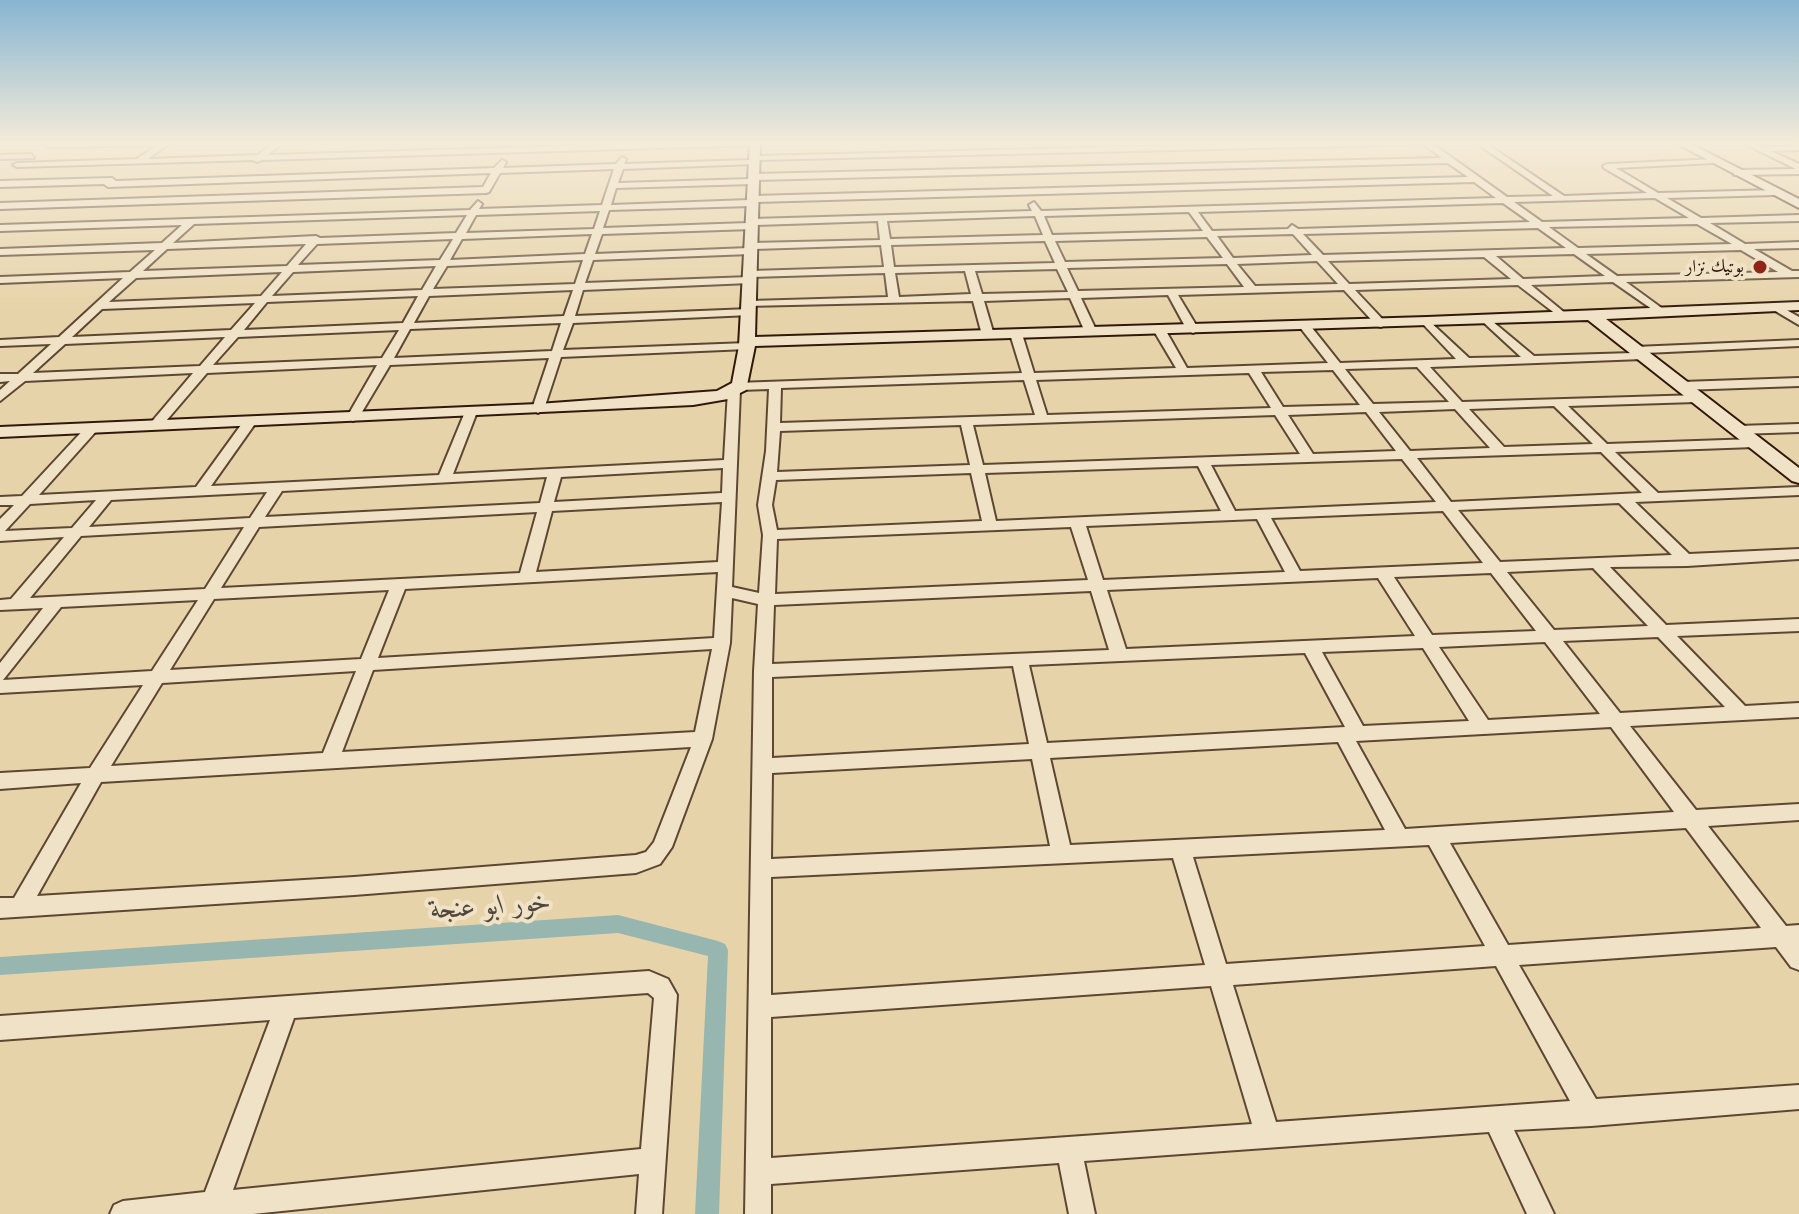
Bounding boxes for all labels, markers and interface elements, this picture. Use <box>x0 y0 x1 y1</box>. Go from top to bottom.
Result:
place label: بوتيك نزار <box>1685 256 1744 278</box>
marker: بوتيك نزار <box>1751 258 1769 276</box>
water label: خور ابو عنجة <box>429 885 553 927</box>

